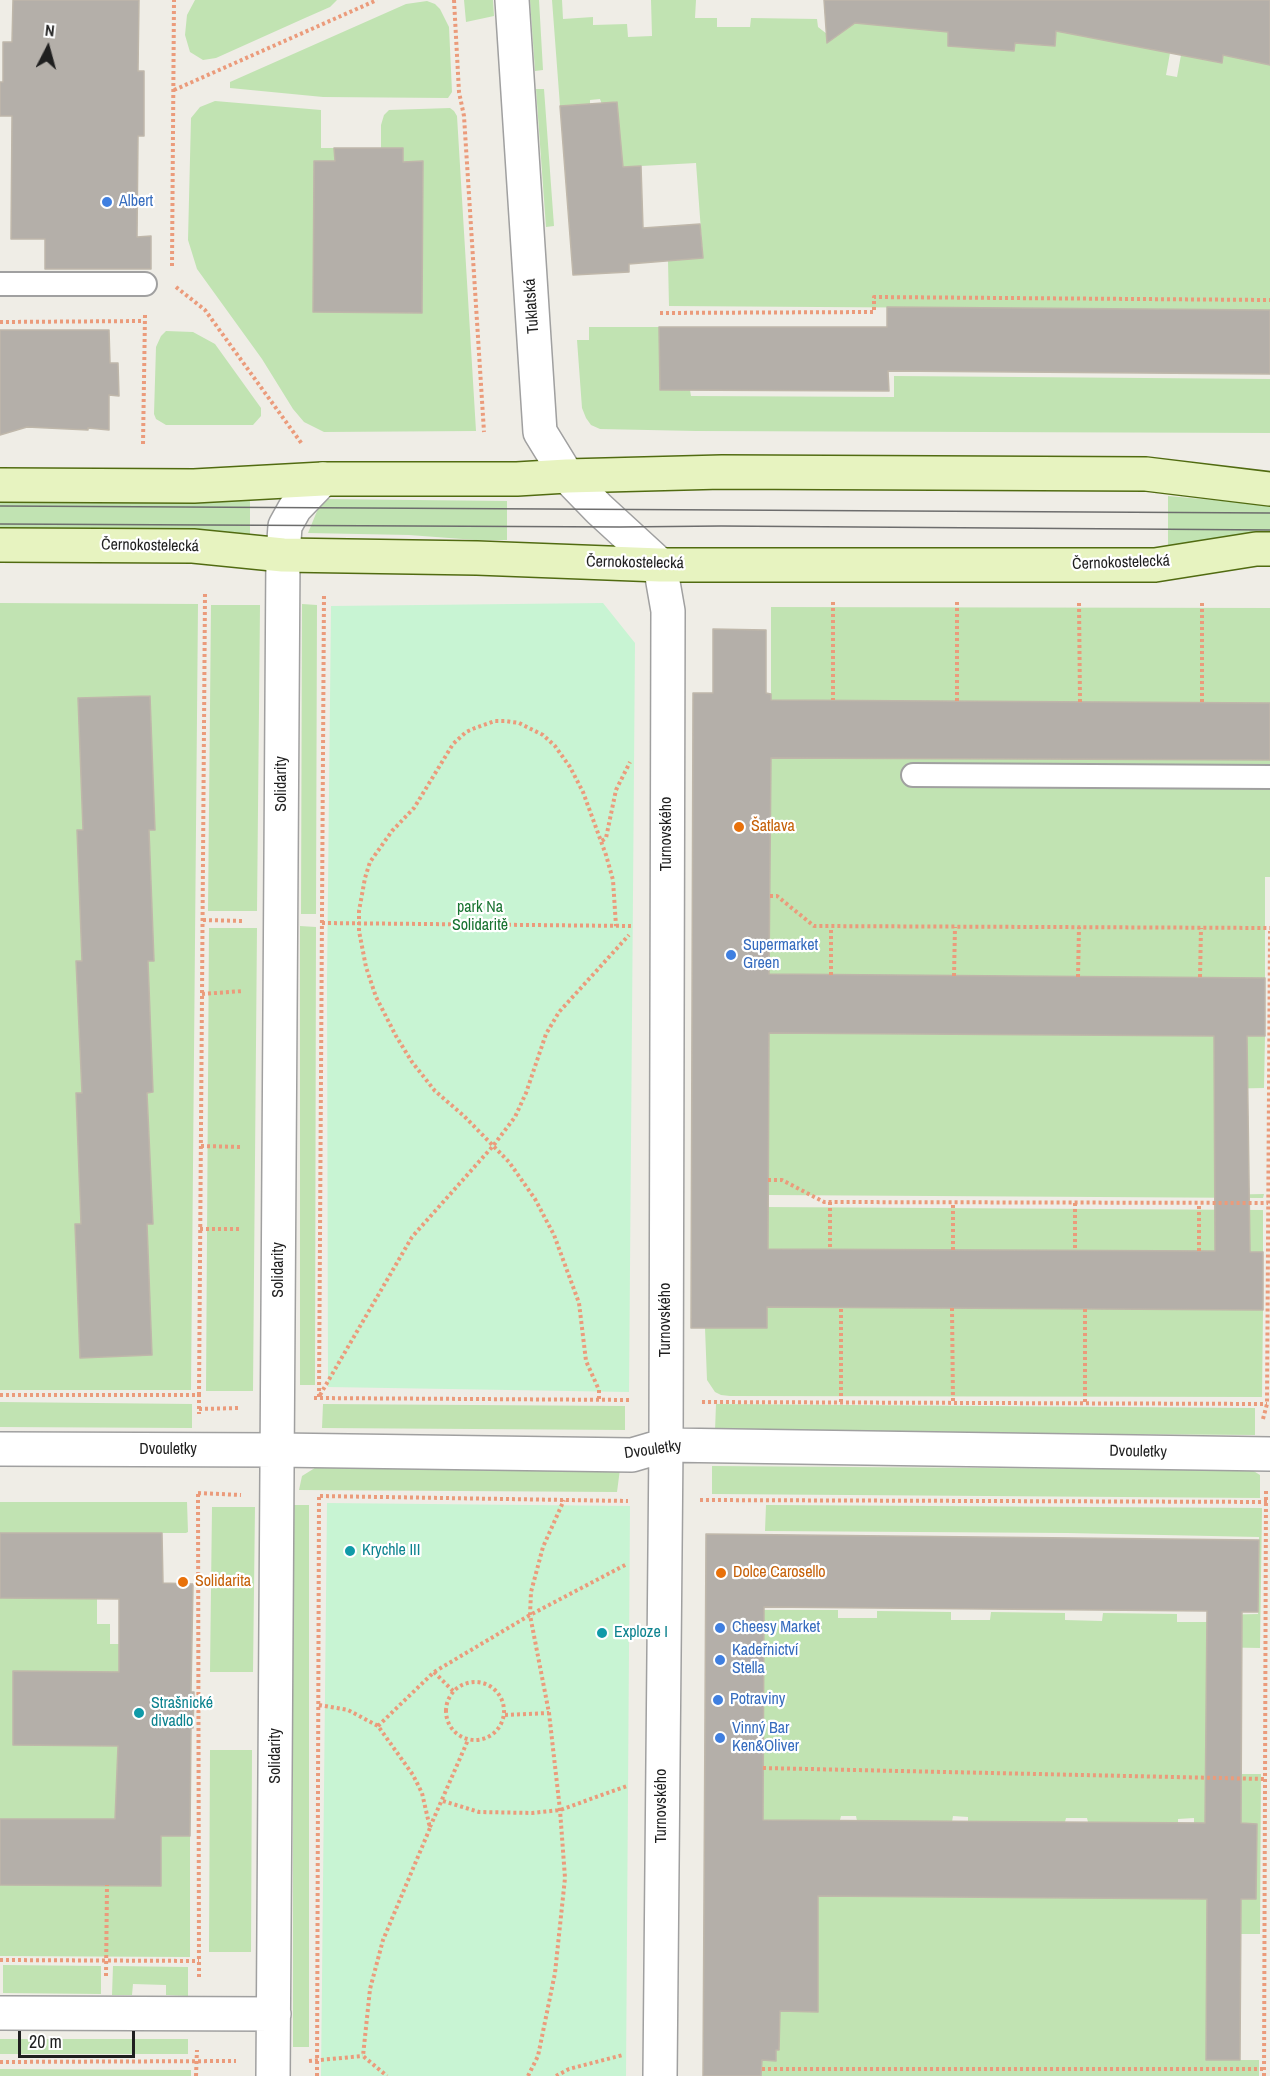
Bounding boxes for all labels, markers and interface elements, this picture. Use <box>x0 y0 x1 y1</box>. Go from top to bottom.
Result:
north arrow <box>18 18 78 78</box>
text: N <box>44 19 56 42</box>
place label: Albert <box>119 192 153 212</box>
marker: Albert <box>100 195 114 209</box>
street label: Tuklatská <box>521 278 543 334</box>
street label: Černokostelecká <box>101 536 199 556</box>
street label: Černokostelecká <box>1072 552 1170 574</box>
street label: Černokostelecká <box>586 553 684 573</box>
street label: Solidarity <box>272 756 292 812</box>
street label: Turnovského <box>657 797 677 871</box>
place label: Šatlava <box>751 817 795 837</box>
marker: Šatlava <box>732 820 746 834</box>
park label: park Na Solidaritě <box>452 898 508 936</box>
place label: Supermarket Green <box>743 936 818 974</box>
marker: Supermarket Green <box>724 948 738 962</box>
street label: Solidarity <box>269 1242 289 1298</box>
street label: Turnovského <box>656 1283 676 1357</box>
street label: Dvouletky <box>623 1436 683 1464</box>
street label: Dvouletky <box>139 1440 197 1460</box>
street label: Dvouletky <box>1109 1442 1167 1462</box>
place label: Krychle III <box>362 1541 420 1561</box>
marker: Krychle III <box>343 1544 357 1558</box>
place label: Dolce Carosello <box>733 1563 826 1583</box>
marker: Dolce Carosello <box>714 1566 728 1580</box>
place label: Solidarita <box>195 1572 251 1592</box>
marker: Solidarita <box>176 1575 190 1589</box>
place label: Cheesy Market <box>732 1618 820 1638</box>
marker: Cheesy Market <box>713 1621 727 1635</box>
place label: Exploze I <box>614 1623 668 1643</box>
marker: Exploze I <box>595 1626 609 1640</box>
place label: Kadeřnictví Stella <box>732 1641 798 1679</box>
marker: Kadeřnictví Stella <box>713 1653 727 1667</box>
place label: Potraviny <box>730 1690 785 1710</box>
marker: Potraviny <box>711 1693 725 1707</box>
place label: Strašnické divadlo <box>151 1694 213 1732</box>
marker: Strašnické divadlo <box>132 1706 146 1720</box>
place label: Vinný Bar Ken&Oliver <box>732 1719 799 1757</box>
street label: Solidarity <box>266 1728 286 1784</box>
marker: Vinný Bar Ken&Oliver <box>713 1731 727 1745</box>
street label: Turnovského <box>652 1769 672 1843</box>
scale bar <box>21 2019 138 2057</box>
text: 20 m <box>29 2029 62 2054</box>

